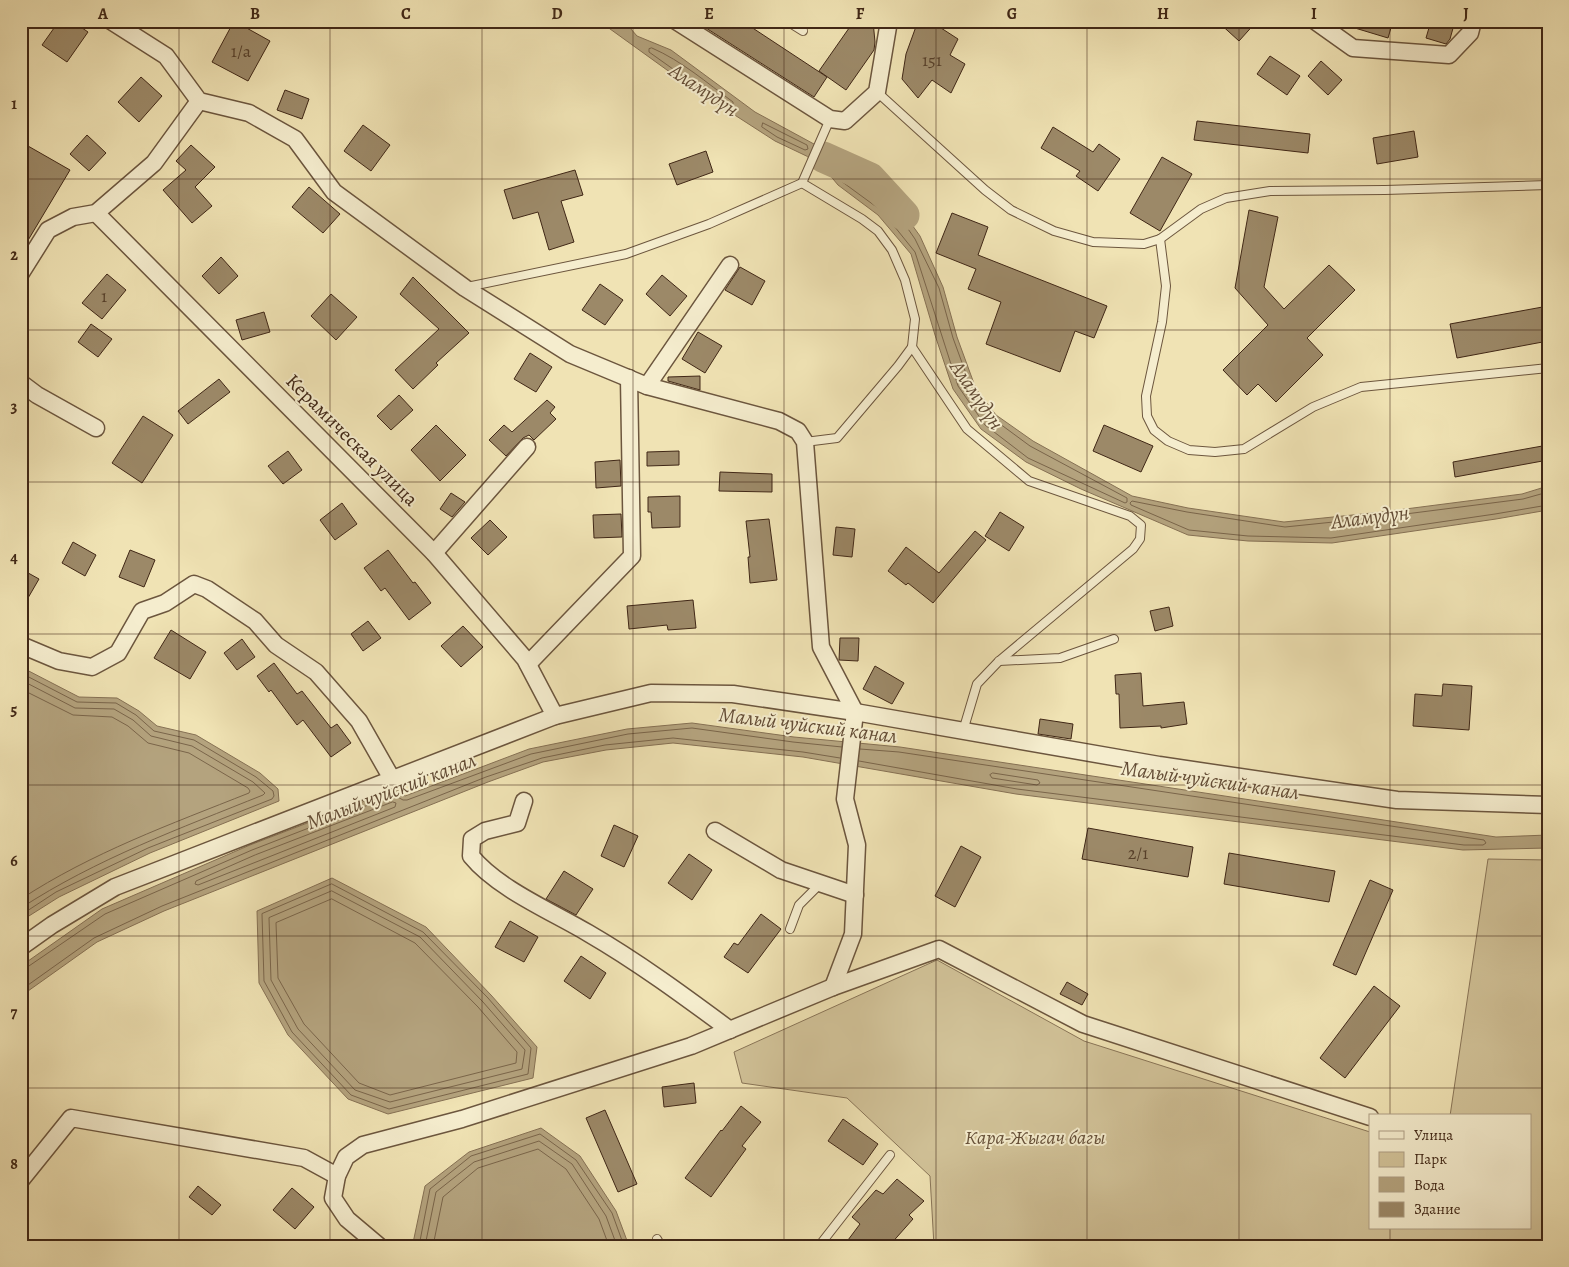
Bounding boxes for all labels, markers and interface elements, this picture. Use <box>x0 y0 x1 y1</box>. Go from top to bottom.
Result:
text: A <box>97 3 109 25</box>
text: B <box>250 3 260 25</box>
text: C <box>401 3 411 25</box>
text: D <box>551 3 563 25</box>
text: E <box>704 3 714 25</box>
text: F <box>856 3 865 25</box>
text: G <box>1007 3 1017 25</box>
text: H <box>1157 3 1169 25</box>
text: I <box>1311 3 1317 25</box>
text: J <box>1463 3 1469 25</box>
house number: 1/а <box>231 39 252 63</box>
house number: 151 <box>922 48 942 72</box>
water label: Аламүдүн <box>663 56 745 124</box>
text: 1 <box>11 93 17 115</box>
text: 2 <box>10 244 18 266</box>
house number: 1 <box>101 284 107 308</box>
water label: Аламүдүн <box>943 354 1011 436</box>
street label: Керамическая улица <box>280 368 425 513</box>
text: 3 <box>11 396 18 418</box>
water label: Аламүдүн <box>1328 498 1411 536</box>
text: 4 <box>10 547 18 569</box>
text: 5 <box>11 699 18 721</box>
water label: Малый чуйский канал <box>717 700 900 750</box>
water label: Малый чуйский канал <box>302 745 481 836</box>
water label: Малый чуйский канал <box>1119 754 1302 806</box>
house number: 2/1 <box>1128 841 1148 865</box>
text: 6 <box>10 850 18 872</box>
text: 7 <box>11 1002 18 1024</box>
legend <box>1369 1114 1532 1230</box>
park label: Кара-Жыгач багы <box>965 1124 1105 1151</box>
text: Улица <box>1414 1125 1453 1145</box>
text: Парк <box>1414 1149 1447 1169</box>
text: 8 <box>10 1153 18 1175</box>
text: Вода <box>1414 1175 1445 1195</box>
text: Здание <box>1414 1199 1461 1219</box>

